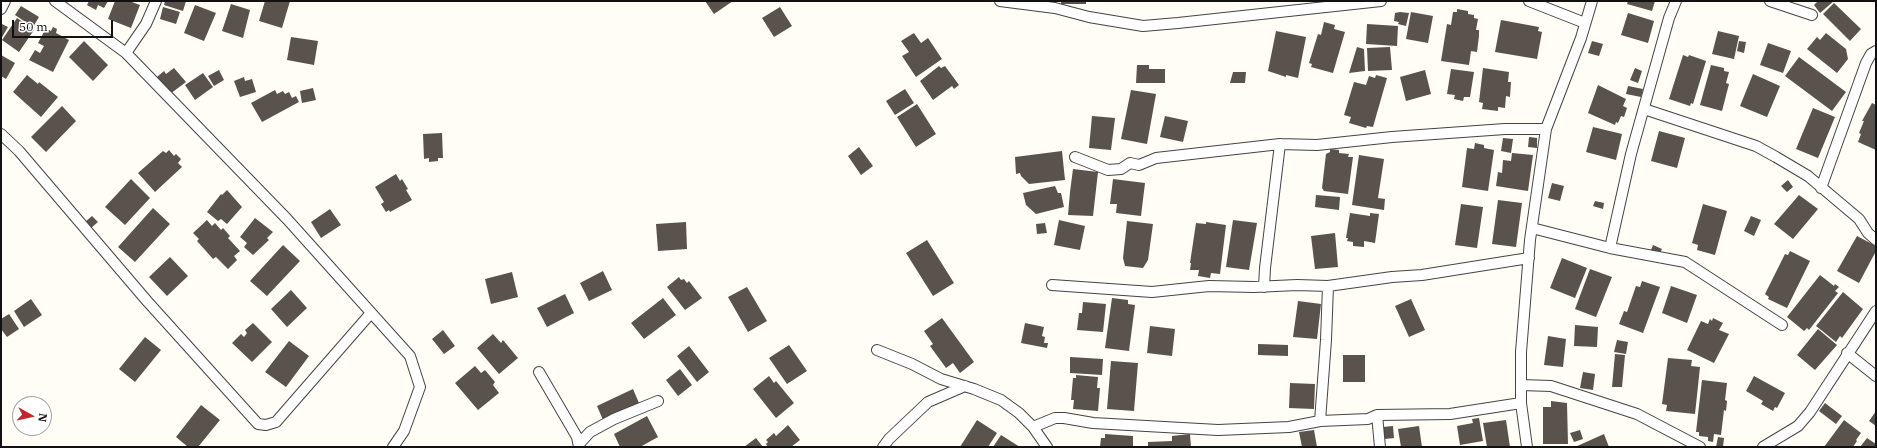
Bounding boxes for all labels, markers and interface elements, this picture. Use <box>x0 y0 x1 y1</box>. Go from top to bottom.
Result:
scale bar <box>14 12 115 38</box>
text: 50 m <box>19 19 48 34</box>
north arrow <box>12 396 52 436</box>
text: N <box>35 412 50 423</box>

